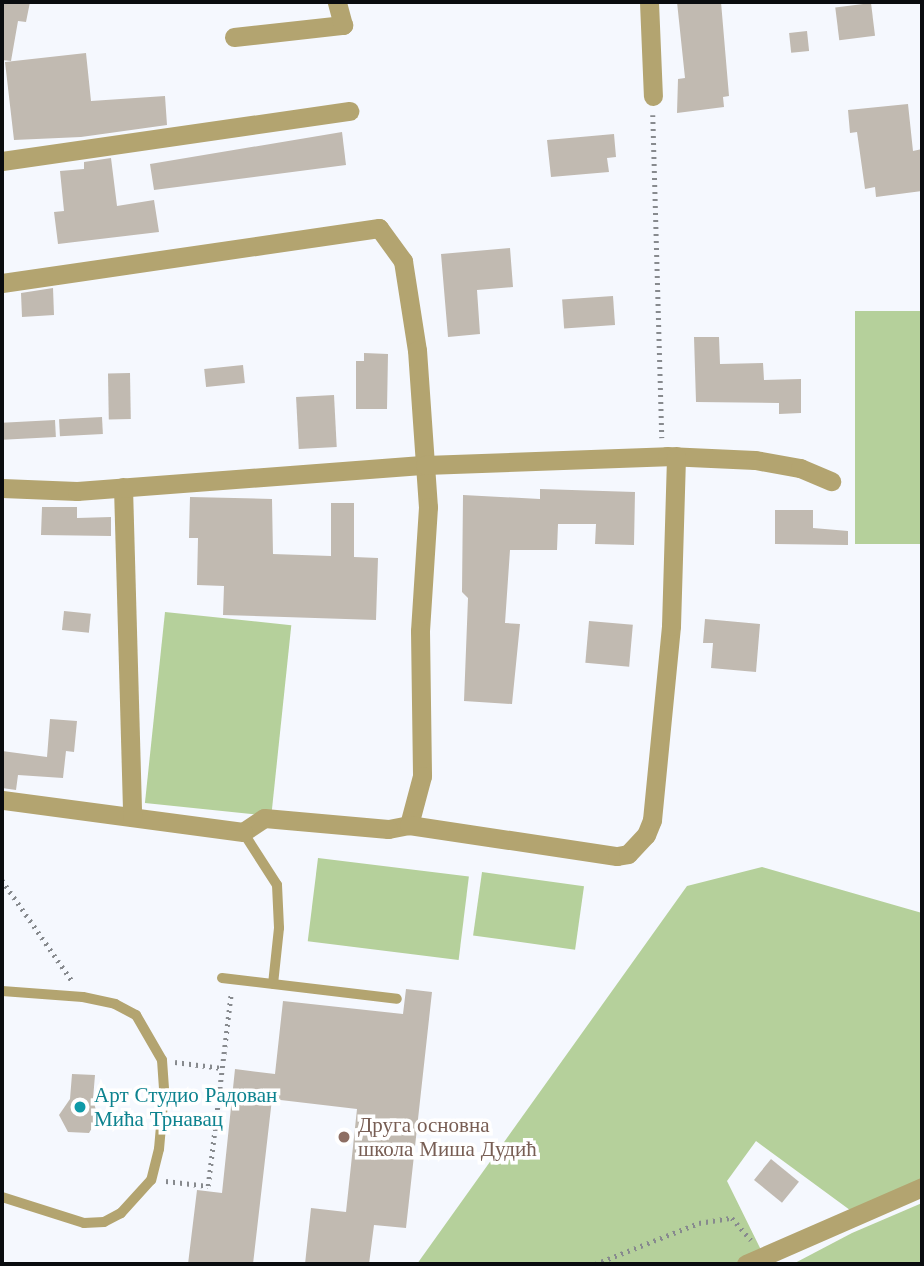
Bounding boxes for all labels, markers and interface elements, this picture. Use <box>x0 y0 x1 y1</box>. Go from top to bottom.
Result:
place label: Арт Студио Радован Мића Трнавац <box>94 1082 277 1132</box>
marker: Арт Студио Радован Мића Трнавац <box>72 1099 88 1115</box>
place label: Друга основна школа Миша Дудић <box>358 1112 537 1162</box>
marker: Друга основна школа Миша Дудић <box>336 1129 352 1145</box>

